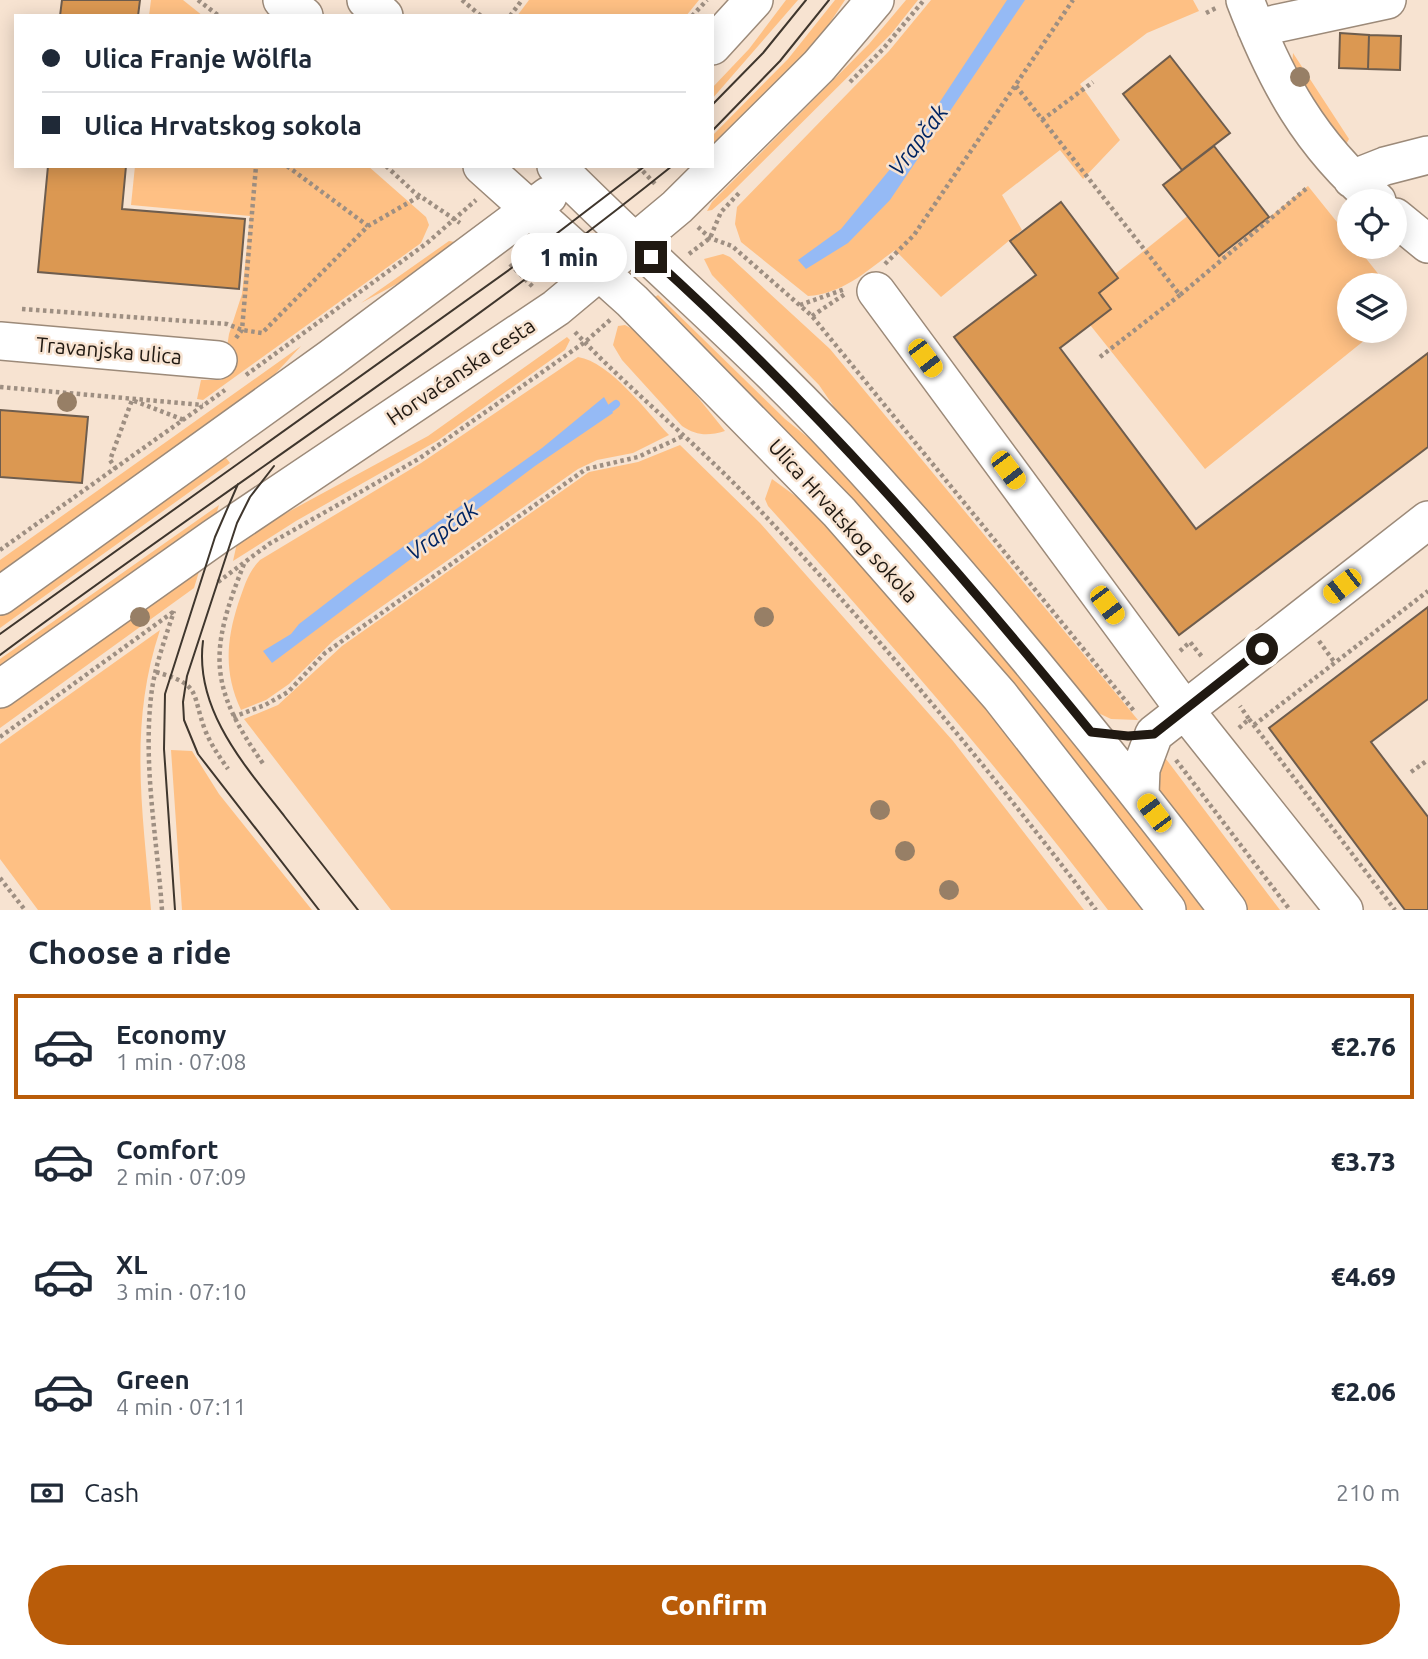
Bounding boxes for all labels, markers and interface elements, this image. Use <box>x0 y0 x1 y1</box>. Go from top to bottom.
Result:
text: Ulica Franje Wölfla <box>84 44 312 73</box>
water label: Vrapčak <box>883 99 952 180</box>
text: Ulica Hrvatskog sokola <box>84 111 362 140</box>
map controls <box>1337 189 1407 343</box>
button: locate <box>1337 189 1407 259</box>
callout: 1 min <box>511 232 626 282</box>
route end <box>635 241 667 273</box>
text: 1 min <box>540 245 598 270</box>
button: layers <box>1337 273 1407 343</box>
street label: Horvaćanska cesta <box>382 313 539 430</box>
street label: Travanjska ulica <box>35 332 183 368</box>
car <box>904 335 947 381</box>
street label: Ulica Hrvatskog sokola <box>764 434 923 607</box>
car <box>987 447 1030 493</box>
water label: Vrapčak <box>401 496 482 565</box>
car <box>1319 565 1366 607</box>
car <box>1086 582 1129 628</box>
route start <box>1246 633 1278 665</box>
car <box>1133 790 1176 836</box>
text: Choose a ride <box>28 934 231 970</box>
icon: car <box>32 1015 95 1078</box>
text: Economy <box>116 1020 226 1049</box>
text: €2.76 <box>1331 1032 1396 1061</box>
text: 1 min · 07:08 <box>116 1049 247 1074</box>
icon: car <box>32 1130 95 1193</box>
text: Comfort <box>116 1135 219 1164</box>
text: €3.73 <box>1331 1147 1396 1176</box>
text: 2 min · 07:09 <box>116 1164 247 1189</box>
icon: car <box>32 1245 95 1308</box>
text: XL <box>116 1250 147 1279</box>
text: €4.69 <box>1331 1262 1396 1291</box>
text: 3 min · 07:10 <box>116 1279 247 1304</box>
icon: car <box>32 1360 95 1423</box>
text: Green <box>116 1365 190 1394</box>
text: €2.06 <box>1331 1377 1396 1406</box>
text: 4 min · 07:11 <box>116 1394 247 1419</box>
icon: cash <box>28 1474 66 1512</box>
text: Cash <box>84 1478 139 1507</box>
text: 210 m <box>1336 1480 1400 1505</box>
button: Confirm <box>28 1565 1400 1645</box>

